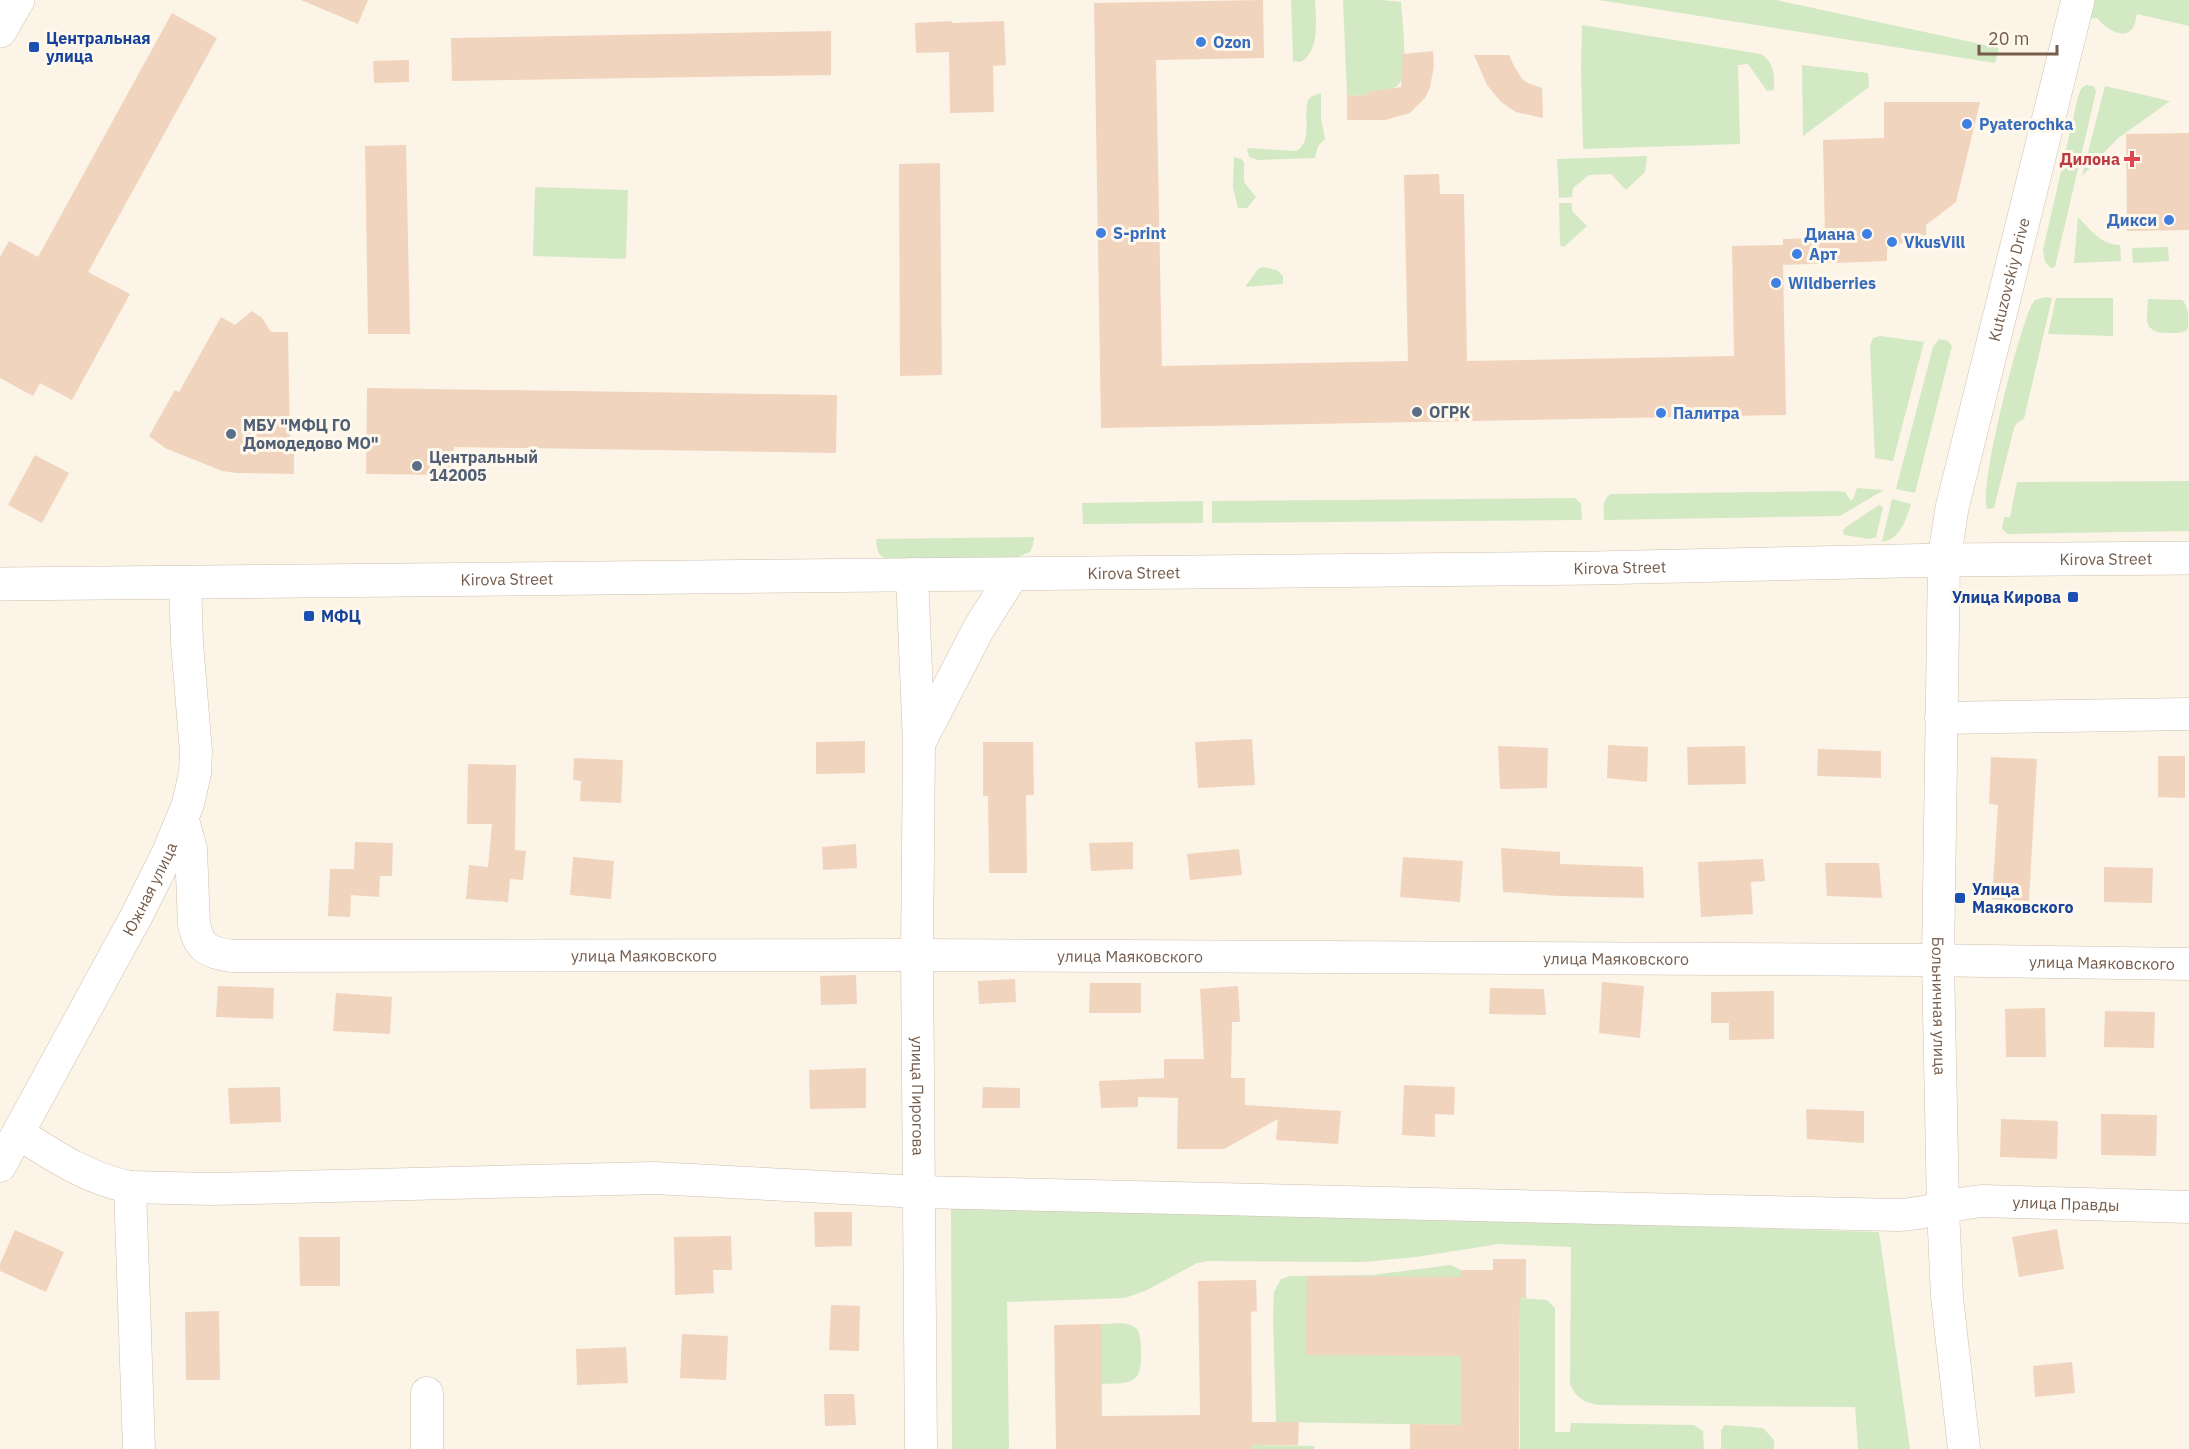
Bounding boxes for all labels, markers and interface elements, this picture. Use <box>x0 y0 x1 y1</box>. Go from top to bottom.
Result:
scale bar <box>1979 18 2057 56</box>
text: 20 m <box>1988 27 2030 50</box>
place label: Центральная улица <box>46 28 151 66</box>
place label: Ozon <box>1213 32 1251 52</box>
marker: Ozon <box>1194 35 1208 49</box>
marker: Центральная улица <box>27 40 41 54</box>
place label: Pyaterochka <box>1979 114 2073 134</box>
marker: Pyaterochka <box>1960 117 1974 131</box>
place label: Дилона <box>2059 149 2120 169</box>
marker: Дилона <box>2125 152 2139 166</box>
place label: Дикси <box>2107 210 2157 230</box>
marker: Дикси <box>2162 213 2176 227</box>
street label: Kutuzovskiy Drive <box>1984 215 2034 344</box>
place label: S-print <box>1113 223 1166 243</box>
place label: Диана <box>1804 224 1855 244</box>
marker: S-print <box>1094 226 1108 240</box>
marker: Диана <box>1860 227 1874 241</box>
place label: VkusVill <box>1904 232 1965 252</box>
marker: VkusVill <box>1885 235 1899 249</box>
place label: Арт <box>1809 244 1838 264</box>
marker: Арт <box>1790 247 1804 261</box>
place label: Wildberries <box>1788 273 1876 293</box>
marker: Wildberries <box>1769 276 1783 290</box>
place label: ОГРК <box>1429 402 1470 422</box>
place label: Палитра <box>1673 403 1740 423</box>
marker: ОГРК <box>1410 405 1424 419</box>
marker: Палитра <box>1654 406 1668 420</box>
place label: МБУ "МФЦ ГО Домодедово МО" <box>243 415 379 453</box>
marker: МБУ "МФЦ ГО Домодедово МО" <box>224 427 238 441</box>
place label: Центральный 142005 <box>429 447 538 485</box>
marker: Центральный 142005 <box>410 459 424 473</box>
street label: Kirova Street <box>2059 548 2152 569</box>
street label: Kirova Street <box>1573 556 1667 578</box>
street label: Kirova Street <box>1087 562 1180 583</box>
street label: Kirova Street <box>460 568 553 589</box>
place label: Улица Кирова <box>1952 587 2061 607</box>
marker: Улица Кирова <box>2066 590 2080 604</box>
place label: МФЦ <box>321 606 361 626</box>
marker: МФЦ <box>302 609 316 623</box>
street label: Южная улица <box>118 839 181 939</box>
place label: Улица Маяковского <box>1972 879 2074 917</box>
marker: Улица Маяковского <box>1953 891 1967 905</box>
street label: Больничная улица <box>1928 937 1950 1076</box>
street label: улица Маяковского <box>571 945 717 966</box>
street label: улица Маяковского <box>1057 946 1203 966</box>
street label: улица Маяковского <box>1543 948 1689 969</box>
street label: улица Маяковского <box>2029 952 2175 974</box>
street label: улица Пирогова <box>908 1036 929 1156</box>
street label: улица Правды <box>2012 1192 2120 1215</box>

